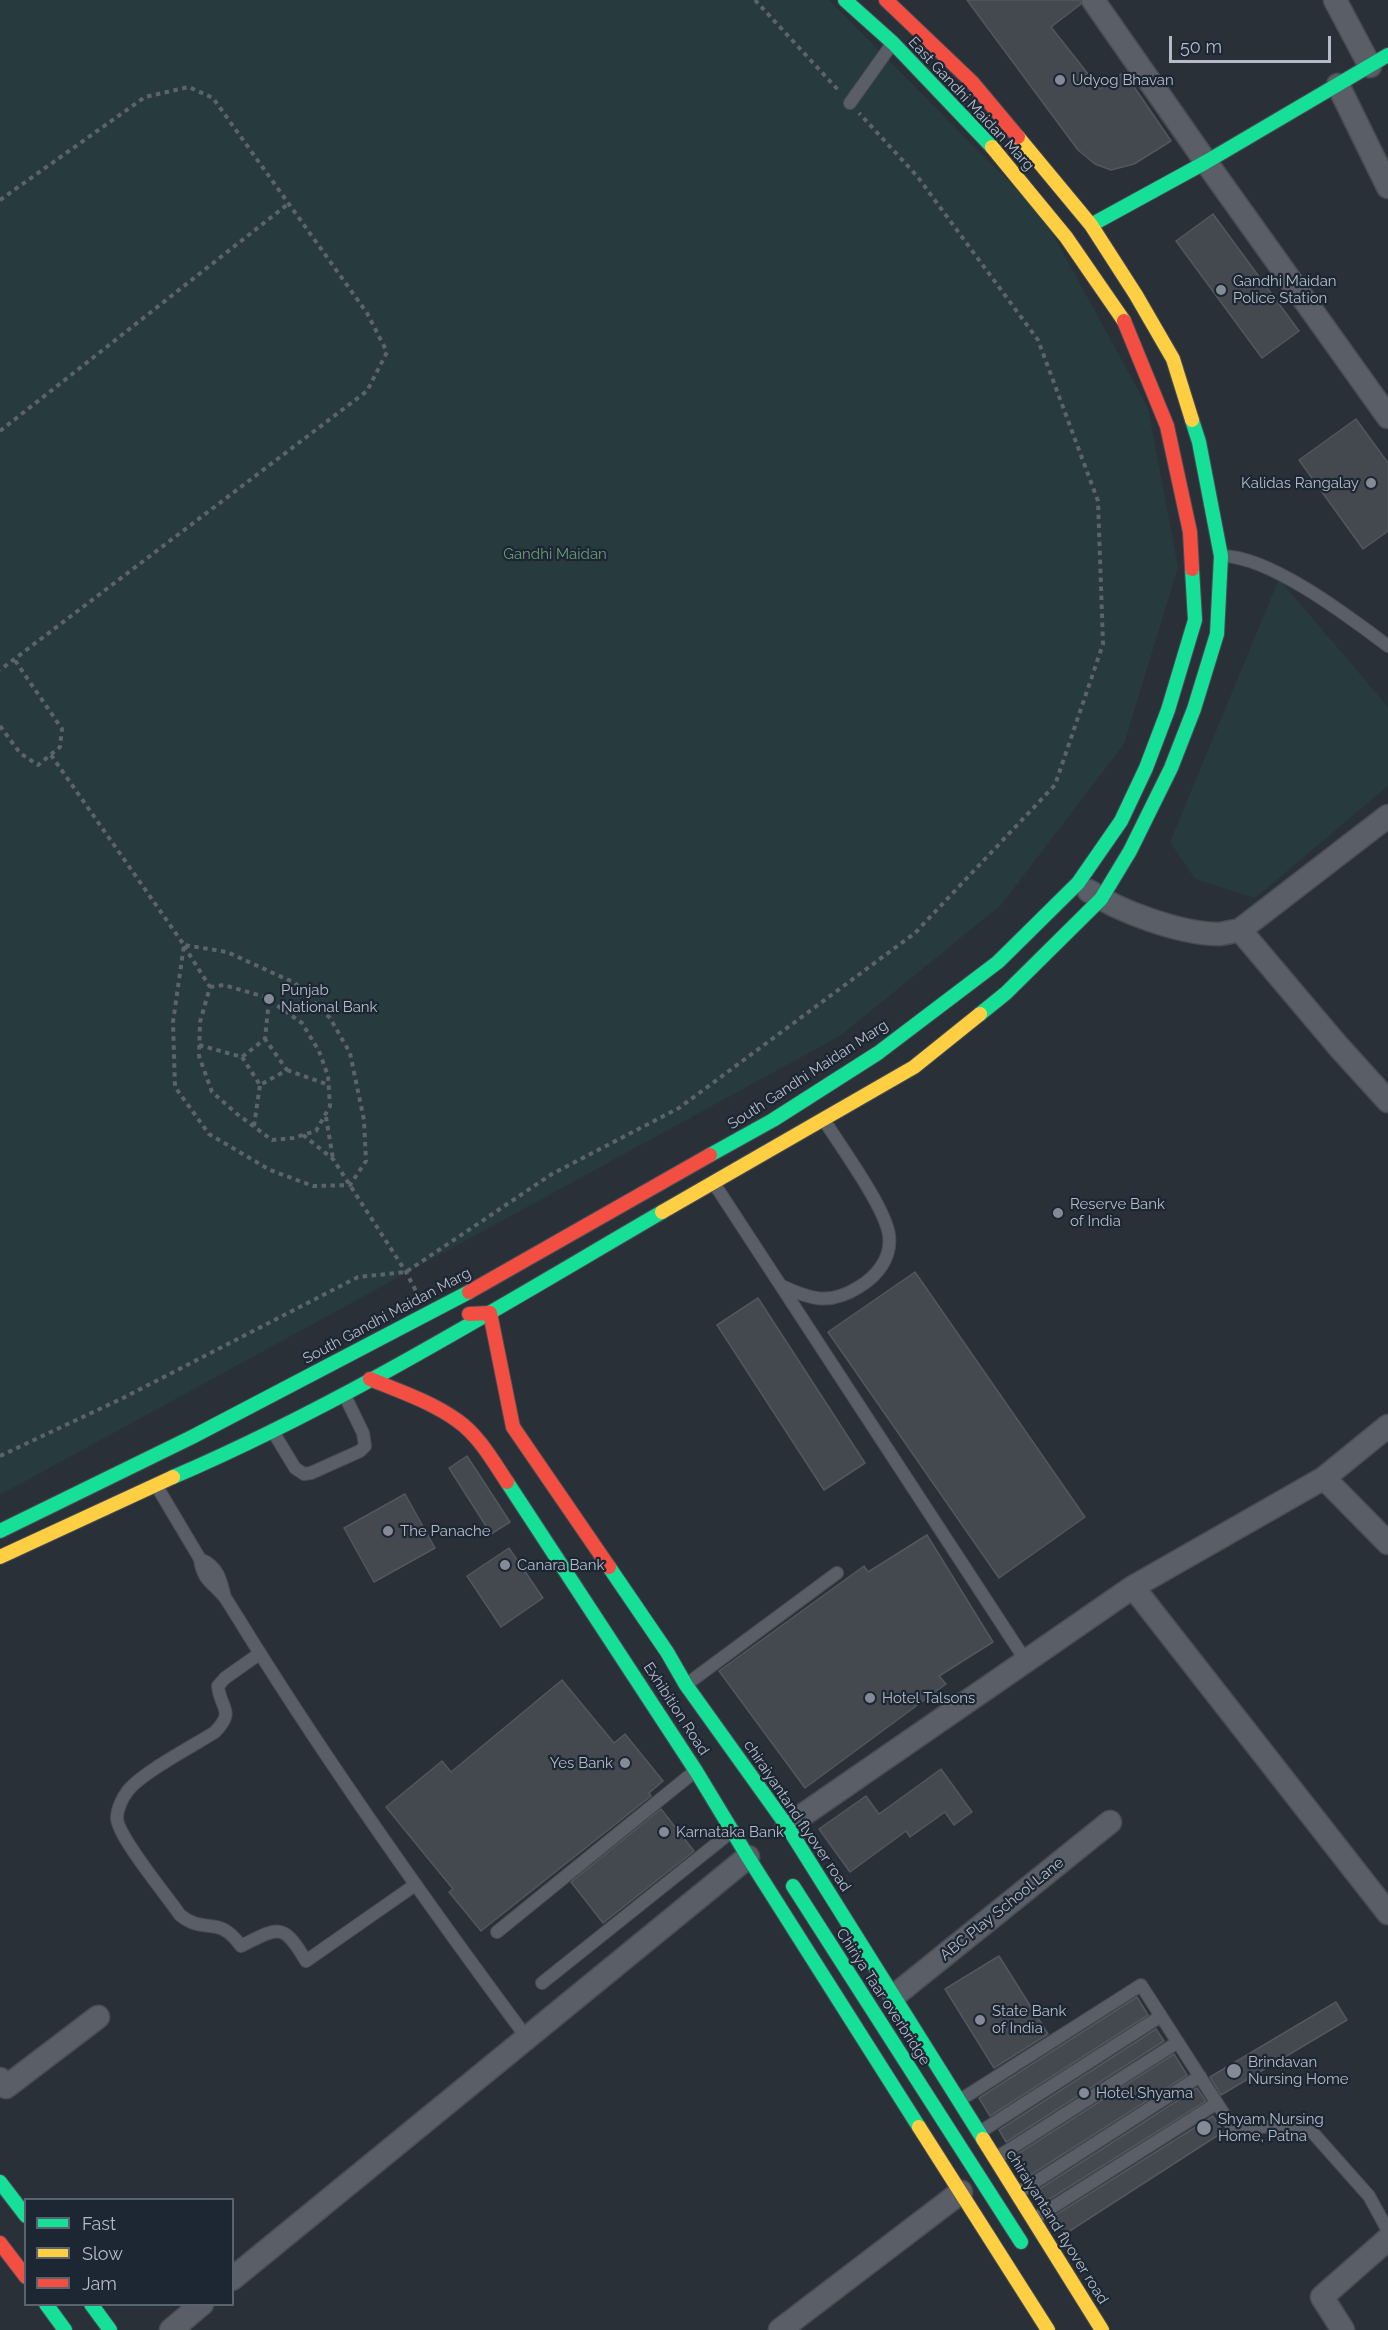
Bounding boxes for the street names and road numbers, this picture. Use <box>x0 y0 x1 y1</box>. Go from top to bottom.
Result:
street label: East Gandhi Maidan Marg <box>904 33 1038 175</box>
street label: South Gandhi Maidan Marg <box>724 1016 892 1134</box>
street label: South Gandhi Maidan Marg <box>300 1264 474 1368</box>
street label: Exhibition Road <box>639 1659 713 1759</box>
street label: chiraiyantand flyover road <box>740 1737 854 1895</box>
street label: ABC Play School Lane <box>937 1854 1067 1964</box>
street label: Chiriya Taar overbridge <box>832 1925 934 2069</box>
street label: chiraiyantand flyover road <box>1002 2146 1112 2308</box>

